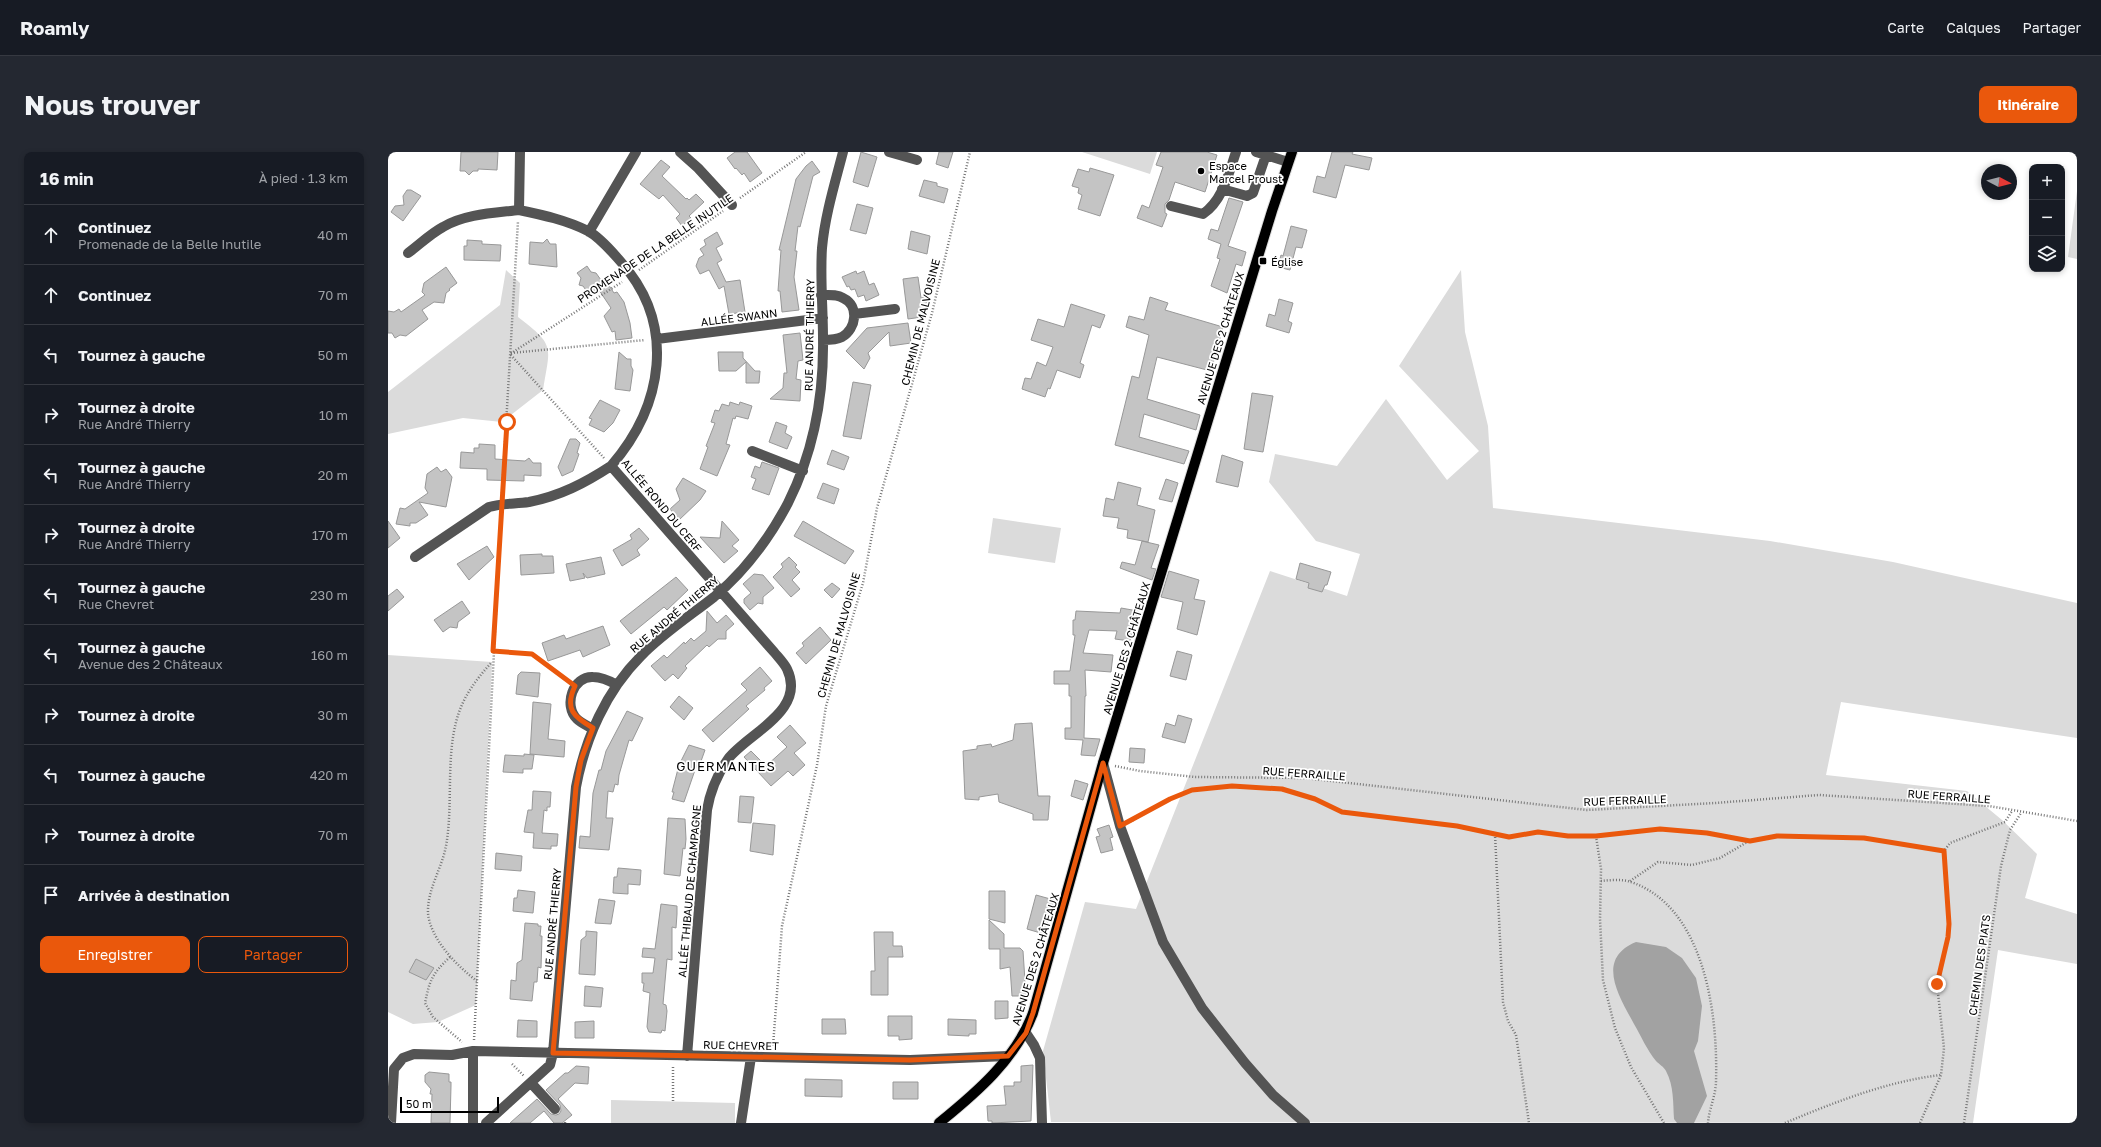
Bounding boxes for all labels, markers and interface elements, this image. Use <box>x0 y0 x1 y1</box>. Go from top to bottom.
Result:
text: Roamly <box>20 16 89 39</box>
text: Carte <box>1887 19 1924 36</box>
text: Calques <box>1946 19 2001 36</box>
text: Partager <box>2023 19 2081 36</box>
button: Itinéraire <box>1979 86 2077 123</box>
text: Nous trouver <box>24 88 200 121</box>
place label: Espace Marcel Proust <box>1209 159 1282 185</box>
north arrow <box>1981 164 2017 200</box>
map controls <box>2029 164 2065 272</box>
button: + <box>2029 164 2065 200</box>
marker: Espace Marcel Proust <box>1196 166 1206 176</box>
text: 16 min <box>40 168 94 189</box>
text: À pied · 1.3 km <box>259 170 348 186</box>
street label: PROMENADE DE LA BELLE INUTILE <box>575 191 736 305</box>
button: − <box>2029 200 2065 236</box>
text: Continuez <box>78 218 151 236</box>
icon: ahead <box>40 224 62 246</box>
text: 40 m <box>317 227 348 243</box>
text: Promenade de la Belle Inutile <box>78 236 261 252</box>
button: layers <box>2029 236 2065 272</box>
place label: Église <box>1271 255 1303 268</box>
marker: Église <box>1258 256 1268 266</box>
street label: CHEMIN DE MALVOISINE <box>898 257 942 387</box>
street label: AVENUE DES 2 CHÂTEAUX <box>1194 270 1246 406</box>
street label: RUE ANDRÉ THIERRY <box>802 279 816 391</box>
icon: ahead <box>40 284 62 306</box>
text: Continuez <box>78 286 151 304</box>
text: 70 m <box>318 287 348 303</box>
street label: ALLÉE SWANN <box>700 306 778 328</box>
icon: left <box>40 344 62 366</box>
text: Tournez à gauche <box>78 346 205 364</box>
text: 50 m <box>318 347 348 363</box>
text: Tournez à droite <box>78 398 195 416</box>
icon: right <box>40 404 62 426</box>
text: 10 m <box>319 407 348 423</box>
route start <box>498 413 516 431</box>
text: Rue André Thierry <box>78 416 191 432</box>
street label: ALLÉE ROND DU CERF <box>619 456 705 554</box>
text: Tournez à gauche <box>78 458 205 476</box>
icon: left <box>40 464 62 486</box>
text: 20 m <box>318 467 348 483</box>
text: Rue André Thierry <box>78 476 191 492</box>
text: Tournez à droite <box>78 518 195 536</box>
icon: right <box>40 524 62 546</box>
text: 170 m <box>312 527 348 543</box>
text: Rue André Thierry <box>78 536 191 552</box>
street label: CHEMIN DE MALVOISINE <box>814 570 862 699</box>
street label: RUE ANDRÉ THIERRY <box>627 573 721 655</box>
text: Tournez à gauche <box>78 578 205 596</box>
street label: AVENUE DES 2 CHÂTEAUX <box>1100 580 1152 716</box>
icon: left <box>40 584 62 606</box>
text: 230 m <box>310 587 348 603</box>
text: Rue Chevret <box>78 596 154 612</box>
text: Tournez à gauche <box>78 638 205 656</box>
icon: left <box>40 644 62 666</box>
text: 160 m <box>311 647 348 663</box>
text: Avenue des 2 Châteaux <box>78 656 223 672</box>
icon: right <box>40 704 62 726</box>
text: Tournez à droite <box>78 706 195 724</box>
text: 30 m <box>318 707 348 723</box>
district label: GUERMANTES <box>676 758 776 774</box>
icon: left <box>40 764 62 786</box>
street label: RUE FERRAILLE <box>1262 764 1346 782</box>
text: Tournez à gauche <box>78 766 205 784</box>
text: 420 m <box>310 767 348 783</box>
street label: RUE FERRAILLE <box>1907 787 1991 805</box>
street label: RUE FERRAILLE <box>1583 792 1667 808</box>
street label: ALLÉE THIBAUD DE CHAMPAGNE <box>675 804 703 978</box>
icon: right <box>40 824 62 846</box>
text: Tournez à droite <box>78 826 195 844</box>
text: 70 m <box>318 827 348 843</box>
street label: RUE ANDRÉ THIERRY <box>541 868 563 980</box>
icon: arrive <box>40 884 62 906</box>
text: Arrivée à destination <box>78 886 230 904</box>
street label: AVENUE DES 2 CHÂTEAUX <box>1009 891 1061 1027</box>
street label: CHEMIN DES PIATS <box>1965 914 1993 1016</box>
button: Enregistrer <box>40 936 190 973</box>
button: Partager <box>198 936 348 973</box>
route end <box>1928 975 1946 993</box>
street label: RUE CHEVRET <box>703 1038 779 1052</box>
scale bar <box>400 1095 499 1114</box>
text: 50 m <box>406 1097 432 1110</box>

